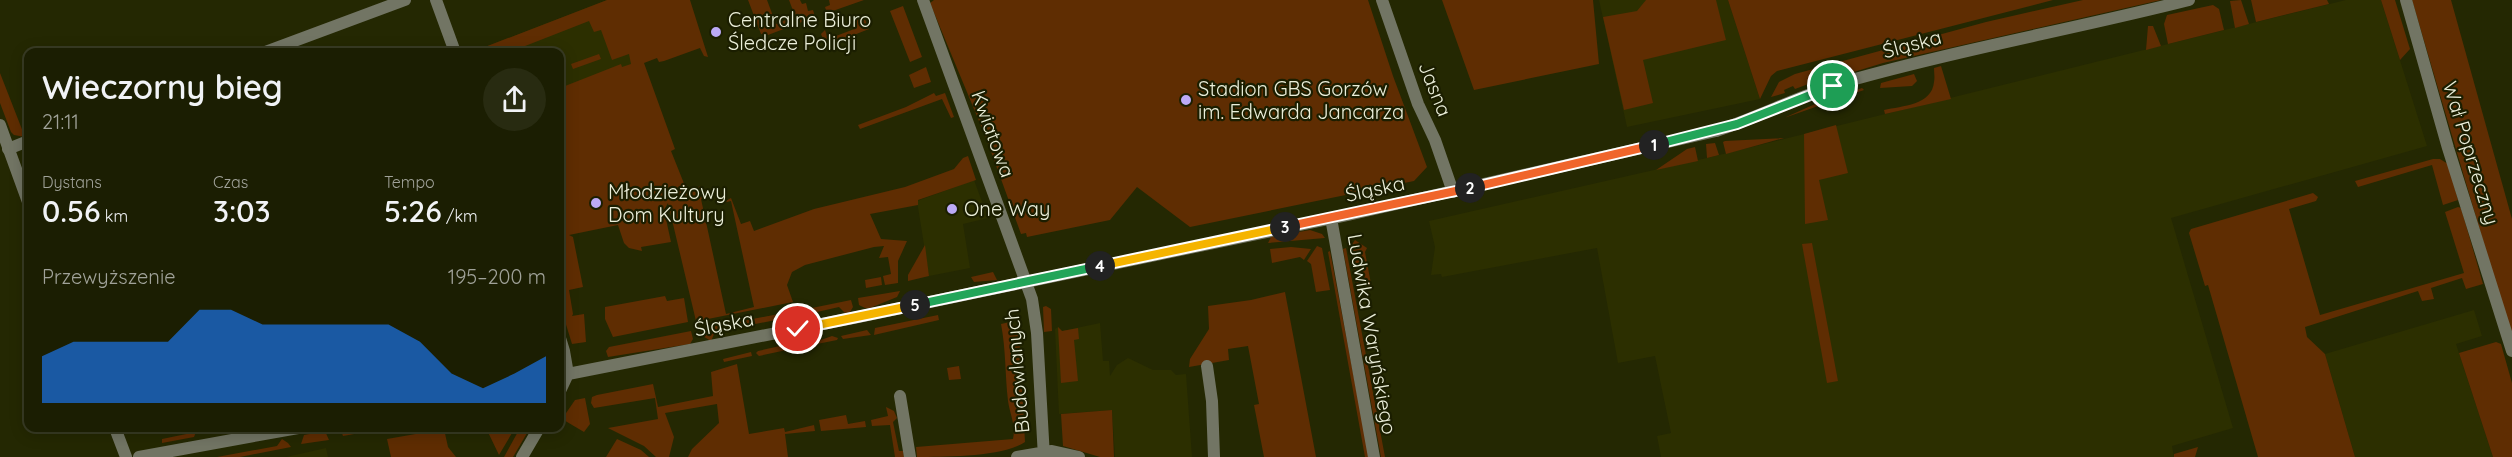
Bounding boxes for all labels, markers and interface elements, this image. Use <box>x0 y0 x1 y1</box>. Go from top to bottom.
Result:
place label: Centralne Biuro Śledcze Policji <box>728 7 871 55</box>
street label: Śląska <box>1880 24 1944 63</box>
marker: Centralne Biuro Śledcze Policji <box>709 25 723 39</box>
street label: Jasna <box>1413 58 1458 120</box>
pin <box>1807 60 1858 111</box>
text: Wieczorny bieg <box>42 66 283 107</box>
button: share <box>483 68 546 131</box>
icon: arrive <box>1816 69 1849 102</box>
place label: Stadion GBS Gorzów im. Edwarda Jancarza <box>1198 76 1404 124</box>
street label: Wał Poprzeczny <box>2438 78 2505 227</box>
street label: Kwiatowa <box>966 87 1021 181</box>
marker: Stadion GBS Gorzów im. Edwarda Jancarza <box>1179 93 1193 107</box>
text: 21:11 <box>42 109 79 134</box>
pin: 1 <box>1639 130 1669 160</box>
text: 1 <box>1651 135 1657 155</box>
street label: Śląska <box>1343 170 1407 207</box>
text: Dystans <box>42 172 102 192</box>
text: Czas <box>213 172 248 192</box>
text: Tempo <box>384 172 435 192</box>
pin: 2 <box>1455 173 1485 203</box>
text: 2 <box>1465 178 1475 198</box>
place label: Młodzieżowy Dom Kultury <box>608 179 727 227</box>
text: 0.56 <box>42 192 100 230</box>
text: 3:03 <box>213 192 271 230</box>
text: 5:26 <box>384 192 442 230</box>
marker: Młodzieżowy Dom Kultury <box>589 196 603 210</box>
place label: One Way <box>964 196 1050 221</box>
marker: One Way <box>945 202 959 216</box>
text: km <box>100 206 128 226</box>
text: /km <box>442 206 478 226</box>
pin: 3 <box>1270 212 1300 242</box>
text: 3 <box>1281 217 1289 237</box>
street label: Ludwika Waryńskiego <box>1343 232 1402 436</box>
pin: 4 <box>1085 251 1115 281</box>
text: 4 <box>1095 256 1105 276</box>
text: Przewyższenie <box>42 264 175 289</box>
text: 195–200 m <box>448 264 546 289</box>
pin: 5 <box>900 290 930 320</box>
text: 5 <box>910 295 920 315</box>
pin <box>772 303 823 354</box>
street label: Śląska <box>692 306 756 342</box>
street label: Budowlanych <box>999 308 1034 434</box>
icon: check <box>781 312 814 345</box>

